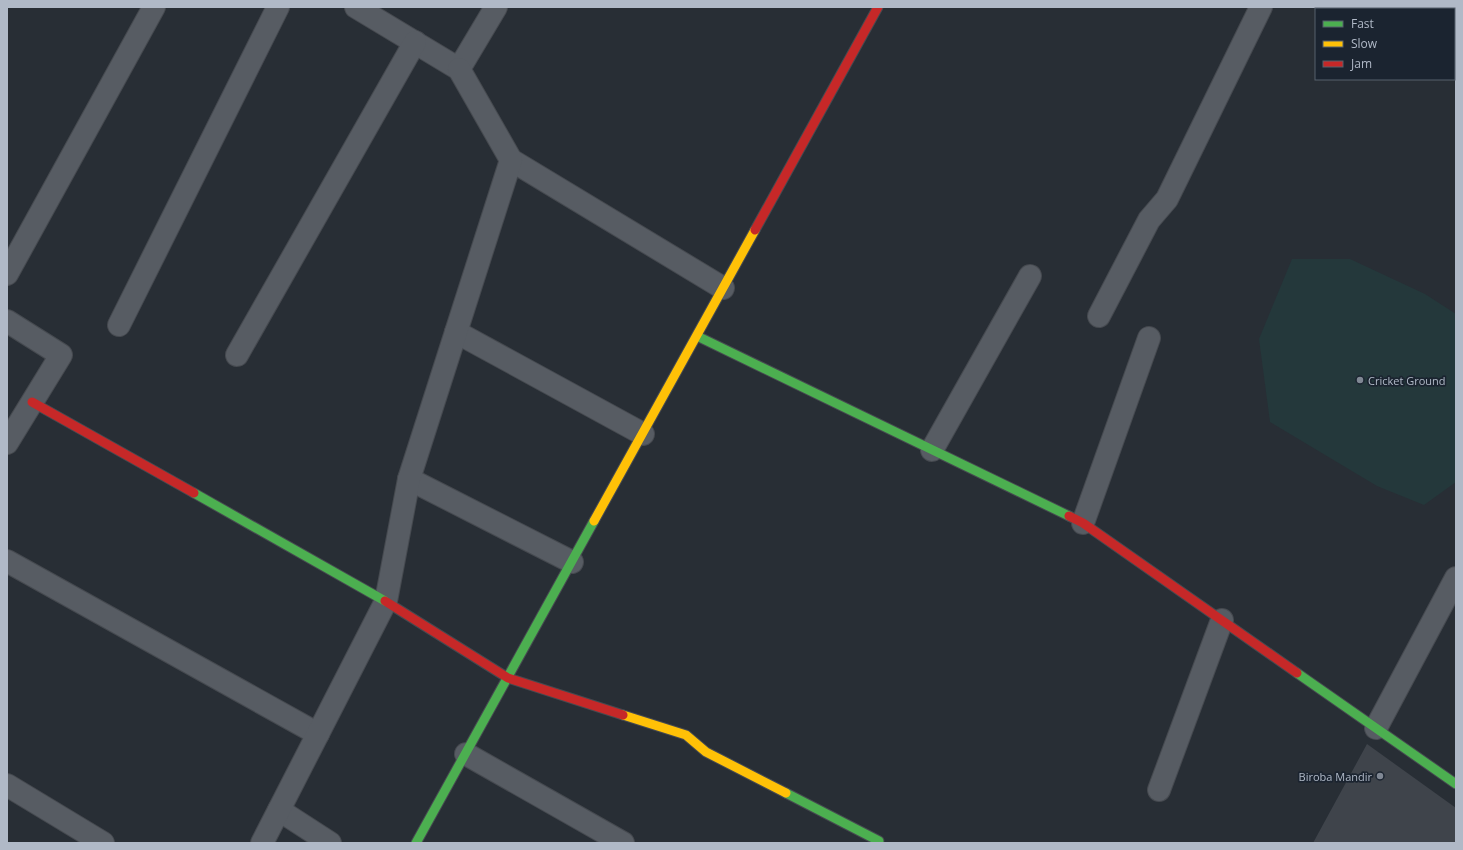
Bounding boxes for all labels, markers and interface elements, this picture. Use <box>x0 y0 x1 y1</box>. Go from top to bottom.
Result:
legend <box>1315 8 1455 80</box>
text: Fast <box>1351 15 1374 32</box>
text: Slow <box>1351 35 1378 52</box>
text: Jam <box>1350 55 1372 72</box>
place label: Cricket Ground <box>1368 373 1446 388</box>
marker: Cricket Ground <box>1355 375 1365 385</box>
place label: Biroba Mandir <box>1299 769 1373 784</box>
marker: Biroba Mandir <box>1375 771 1385 781</box>

